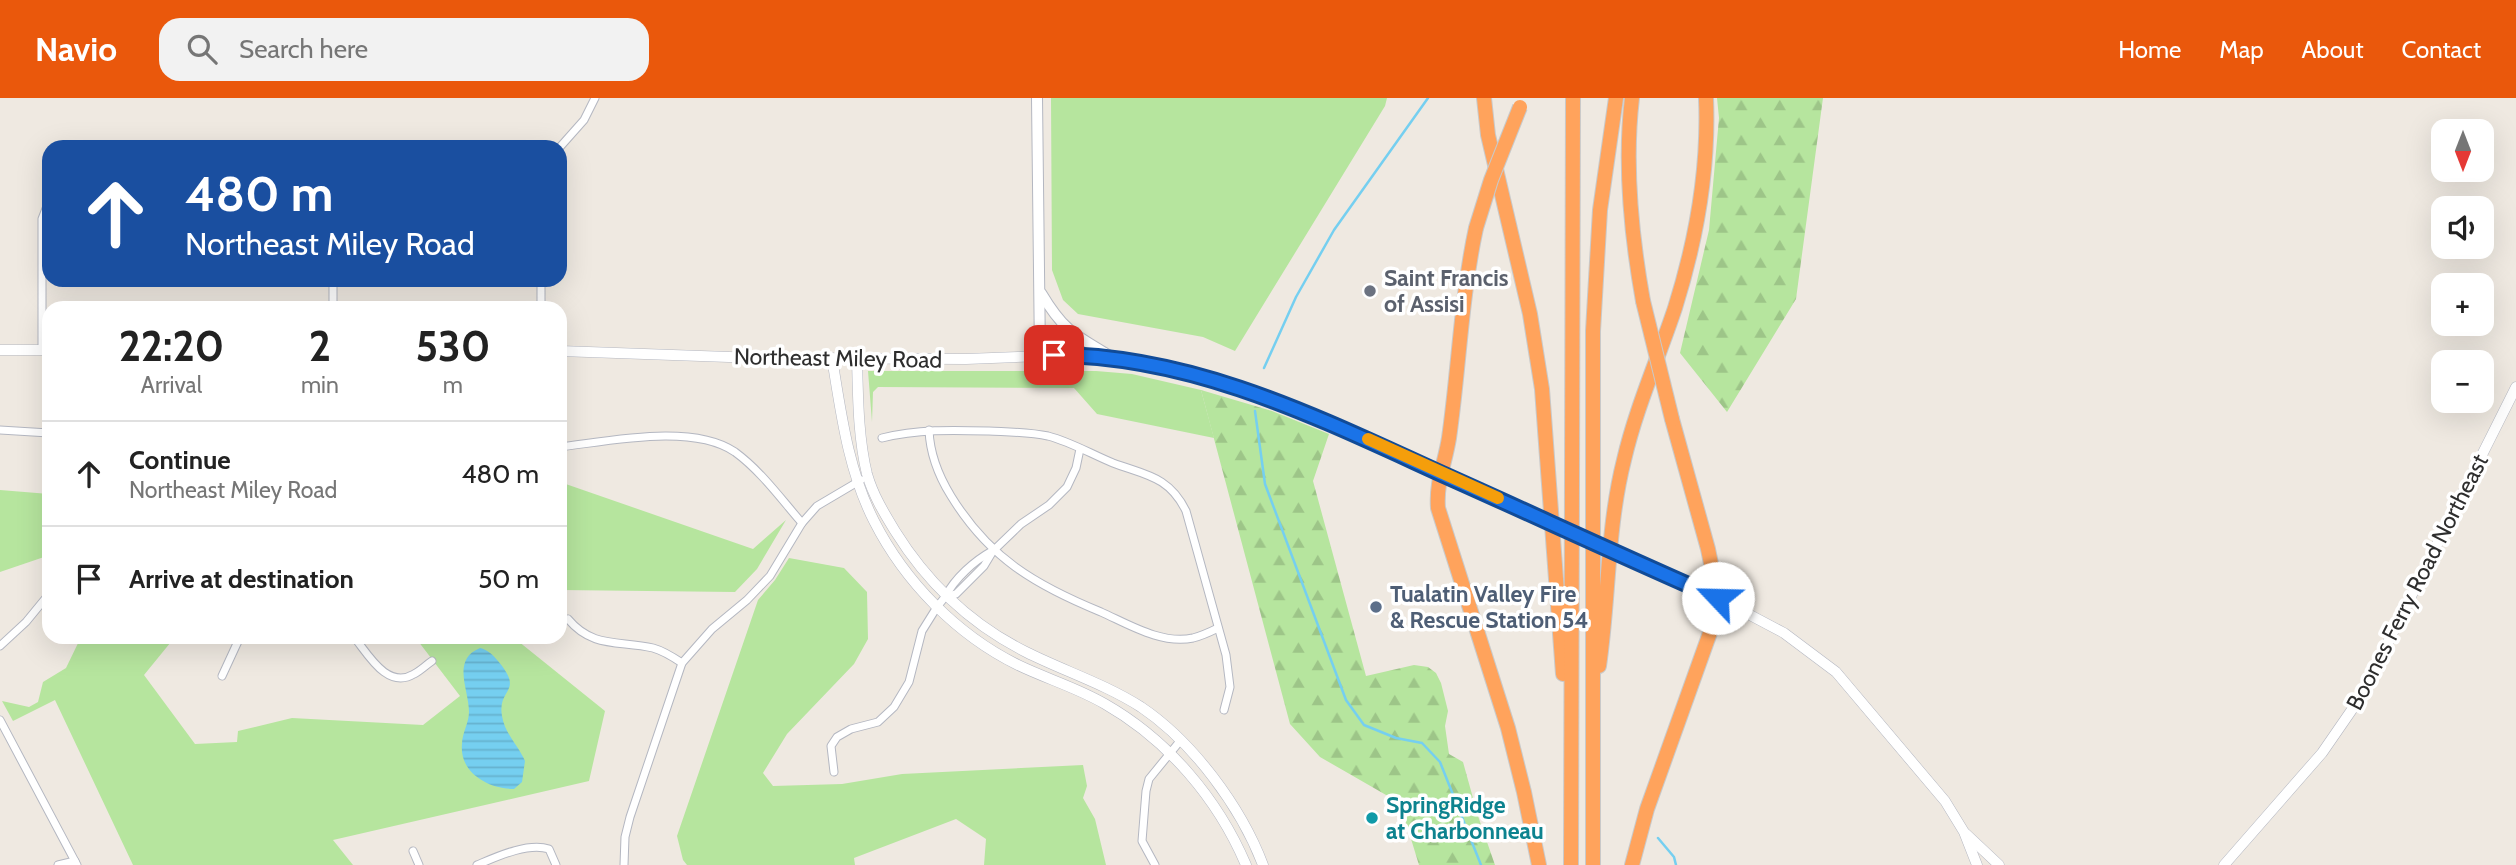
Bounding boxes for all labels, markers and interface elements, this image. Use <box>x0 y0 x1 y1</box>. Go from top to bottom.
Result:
search box <box>159 18 649 81</box>
text: Navio <box>35 29 117 69</box>
icon: search <box>183 30 221 68</box>
text: Search here <box>239 33 368 65</box>
text: Home <box>2118 35 2181 64</box>
text: Map <box>2219 35 2264 64</box>
text: About <box>2302 35 2364 64</box>
text: Contact <box>2402 35 2481 64</box>
north arrow <box>2431 119 2494 182</box>
map controls <box>2431 119 2494 413</box>
text: 480 m <box>185 164 333 223</box>
icon: ahead <box>70 168 161 259</box>
button: sound <box>2431 196 2494 259</box>
text: Northeast Miley Road <box>185 224 475 263</box>
place label: Saint Francis of Assisi <box>1384 264 1509 318</box>
button: + <box>2431 273 2494 336</box>
marker: Saint Francis of Assisi <box>1362 283 1378 299</box>
text: 22:20 <box>119 320 224 372</box>
text: 2 <box>309 320 331 372</box>
text: 530 <box>415 320 490 372</box>
pin <box>1024 325 1084 385</box>
icon: arrive <box>1035 336 1073 374</box>
street label: Northeast Miley Road <box>734 342 942 374</box>
button: − <box>2431 350 2494 413</box>
text: Arrival <box>141 371 202 399</box>
text: min <box>301 371 339 399</box>
text: m <box>443 371 463 399</box>
text: Continue <box>129 444 231 476</box>
street label: Boones Ferry Road Northeast <box>2340 449 2494 715</box>
icon: ahead <box>70 455 108 493</box>
text: 480 m <box>461 458 539 490</box>
text: Northeast Miley Road <box>129 476 337 504</box>
icon: arrive <box>70 560 108 598</box>
position arrow <box>1681 561 1755 635</box>
text: Arrive at destination <box>129 563 354 595</box>
text: 50 m <box>478 563 539 595</box>
place label: Tualatin Valley Fire & Rescue Station 54 <box>1390 580 1589 634</box>
marker: Tualatin Valley Fire & Rescue Station 54 <box>1368 599 1384 615</box>
place label: SpringRidge at Charbonneau <box>1386 791 1544 845</box>
marker: SpringRidge at Charbonneau <box>1364 810 1380 826</box>

